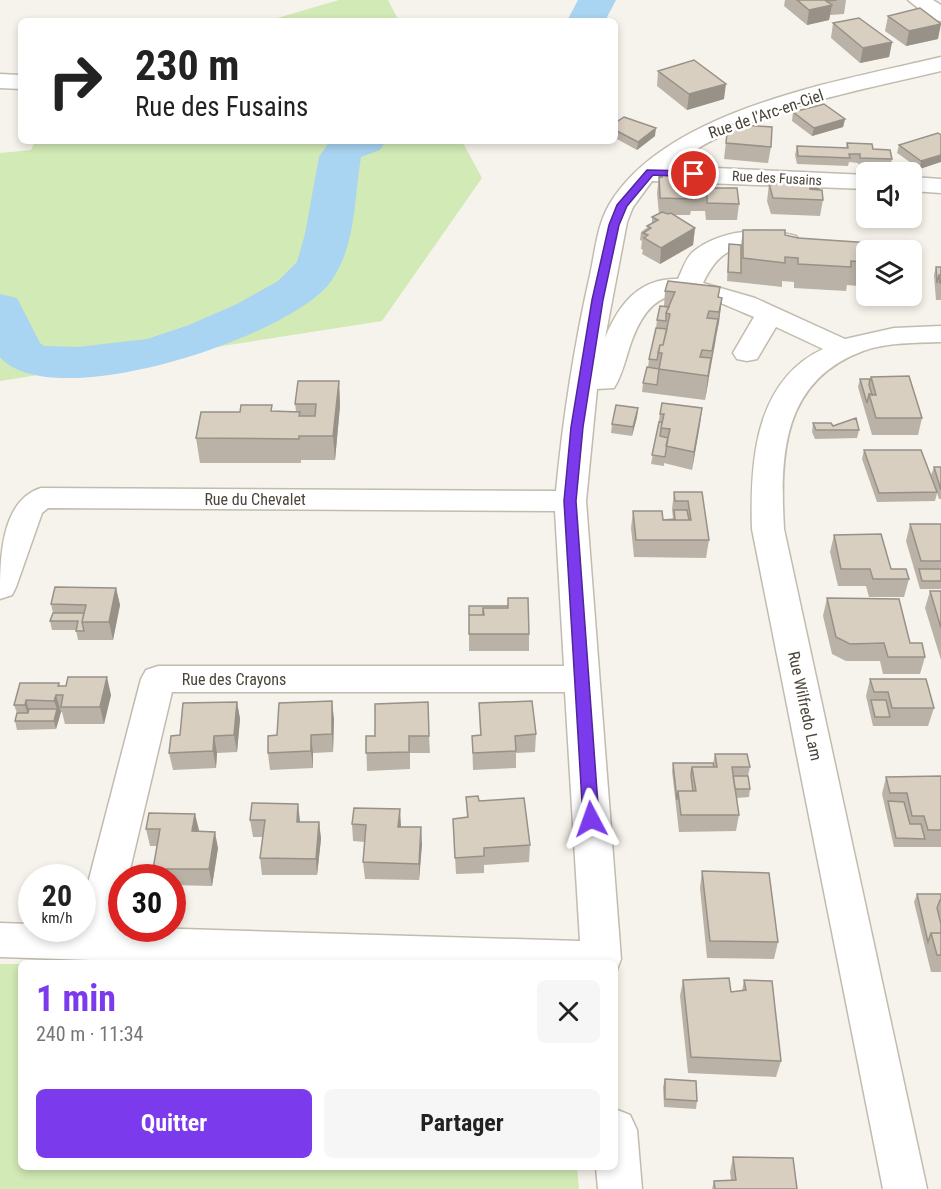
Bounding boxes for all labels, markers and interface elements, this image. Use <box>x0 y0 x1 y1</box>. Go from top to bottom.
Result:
text: 230 m <box>135 41 240 90</box>
icon: right <box>36 42 114 120</box>
street label: Rue de l'Arc-en-Ciel <box>706 85 826 143</box>
text: Rue des Fusains <box>135 91 308 123</box>
pin <box>668 148 719 199</box>
icon: arrive <box>677 157 710 190</box>
map controls <box>856 162 922 306</box>
button: sound <box>856 162 922 228</box>
street label: Rue des Fusains <box>732 168 822 188</box>
button: layers <box>856 240 922 306</box>
street label: Rue du Chevalet <box>204 490 306 509</box>
street label: Rue Wilfredo Lam <box>784 650 826 762</box>
street label: Rue des Crayons <box>182 670 286 689</box>
position arrow <box>559 787 623 851</box>
speed limit sign: 30 <box>108 864 186 942</box>
text: 20 <box>42 878 72 913</box>
text: km/h <box>42 909 72 927</box>
text: 1 min <box>36 978 116 1020</box>
button: close <box>537 980 600 1043</box>
text: 240 m · 11:34 <box>36 1022 143 1046</box>
button: Quitter <box>36 1089 312 1158</box>
button: Partager <box>324 1089 600 1158</box>

